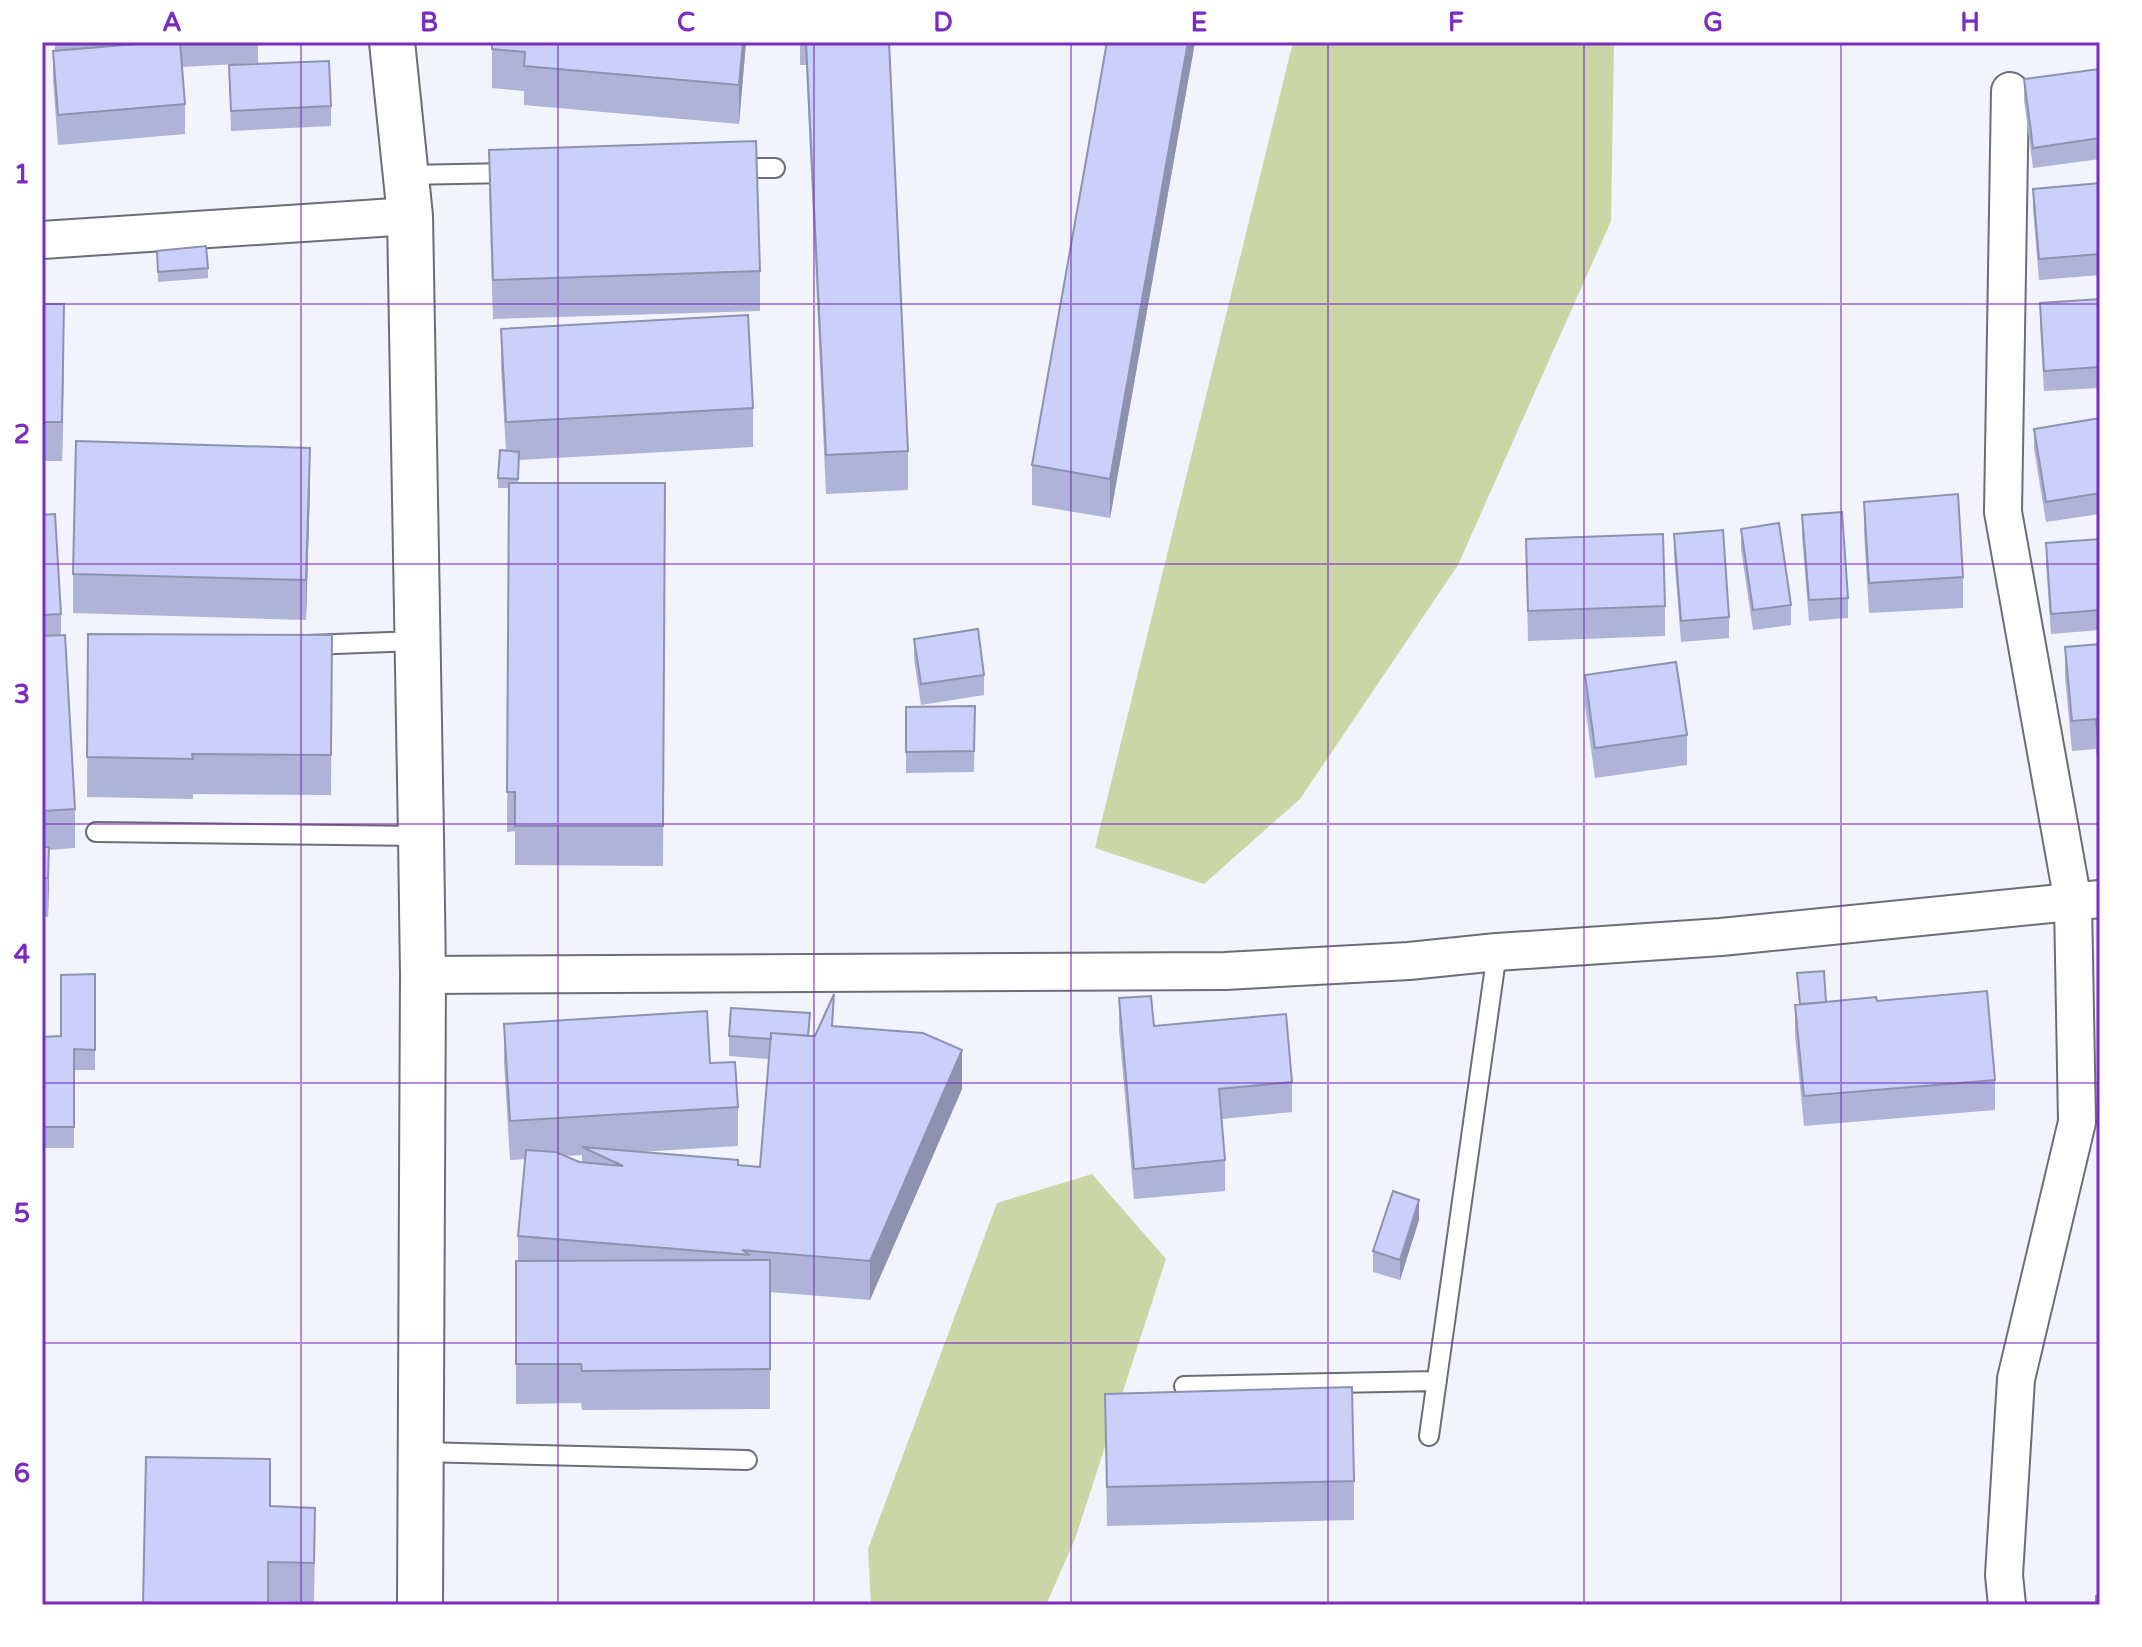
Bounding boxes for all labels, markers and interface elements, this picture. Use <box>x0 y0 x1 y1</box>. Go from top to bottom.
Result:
text: A <box>162 7 182 38</box>
text: B <box>420 7 438 38</box>
text: C <box>677 7 695 38</box>
text: D <box>933 7 953 38</box>
text: E <box>1191 7 1207 38</box>
text: F <box>1448 7 1464 38</box>
text: G <box>1703 7 1723 38</box>
text: H <box>1960 7 1980 38</box>
text: 1 <box>14 159 30 190</box>
text: 2 <box>14 419 30 450</box>
text: 3 <box>14 679 30 710</box>
text: 4 <box>14 939 30 970</box>
text: 5 <box>14 1198 30 1229</box>
text: 6 <box>14 1458 30 1489</box>

